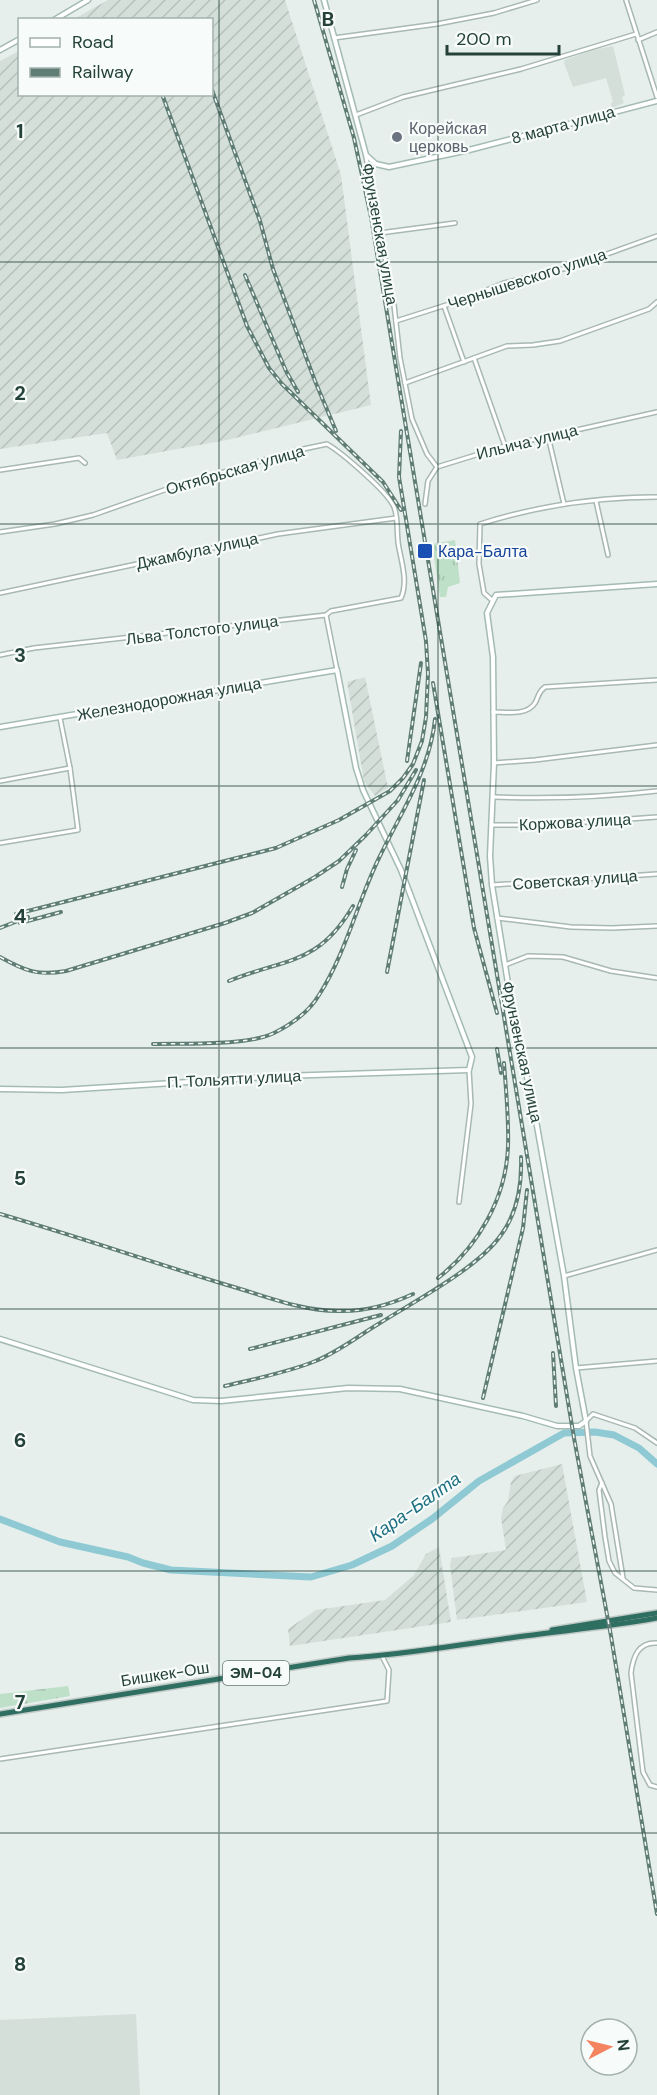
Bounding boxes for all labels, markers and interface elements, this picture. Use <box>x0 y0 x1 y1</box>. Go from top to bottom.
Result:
text: B <box>322 6 334 32</box>
legend <box>18 18 213 96</box>
scale bar <box>447 18 560 56</box>
text: 200 m <box>456 27 512 51</box>
text: Road <box>72 30 114 54</box>
text: Railway <box>72 60 134 84</box>
street label: 8 марта улица <box>509 101 617 149</box>
text: 1 <box>16 118 24 144</box>
place label: Корейская церковь <box>409 118 487 157</box>
marker: Корейская церковь <box>390 130 404 144</box>
street label: Фрунзенская улица <box>357 161 403 307</box>
street label: Чернышевского улица <box>445 243 609 315</box>
text: 2 <box>14 380 26 406</box>
street label: Ильича улица <box>474 419 580 465</box>
street label: Октябрьская улица <box>163 440 307 500</box>
street label: Джамбула улица <box>134 528 260 574</box>
place label: Кара-Балта <box>438 541 528 562</box>
marker: Кара-Балта <box>416 542 434 560</box>
street label: Льва Толстого улица <box>125 610 280 650</box>
text: 3 <box>14 642 26 668</box>
street label: Железнодорожная улица <box>75 672 263 726</box>
street label: Коржова улица <box>518 809 632 835</box>
street label: Советская улица <box>512 865 638 895</box>
text: 4 <box>14 903 27 929</box>
street label: Фрунзенская улица <box>497 980 547 1125</box>
street label: П. Тольятти улица <box>166 1065 302 1093</box>
text: 5 <box>14 1165 26 1191</box>
text: 6 <box>14 1427 26 1453</box>
water label: Кара-Балта <box>365 1467 465 1547</box>
street label: Бишкек-Ош <box>119 1657 211 1691</box>
road number: ЭМ-04 <box>223 1661 289 1685</box>
text: 7 <box>15 1689 26 1715</box>
text: 8 <box>14 1951 26 1977</box>
north arrow <box>579 2017 639 2077</box>
text: N <box>612 2038 635 2052</box>

